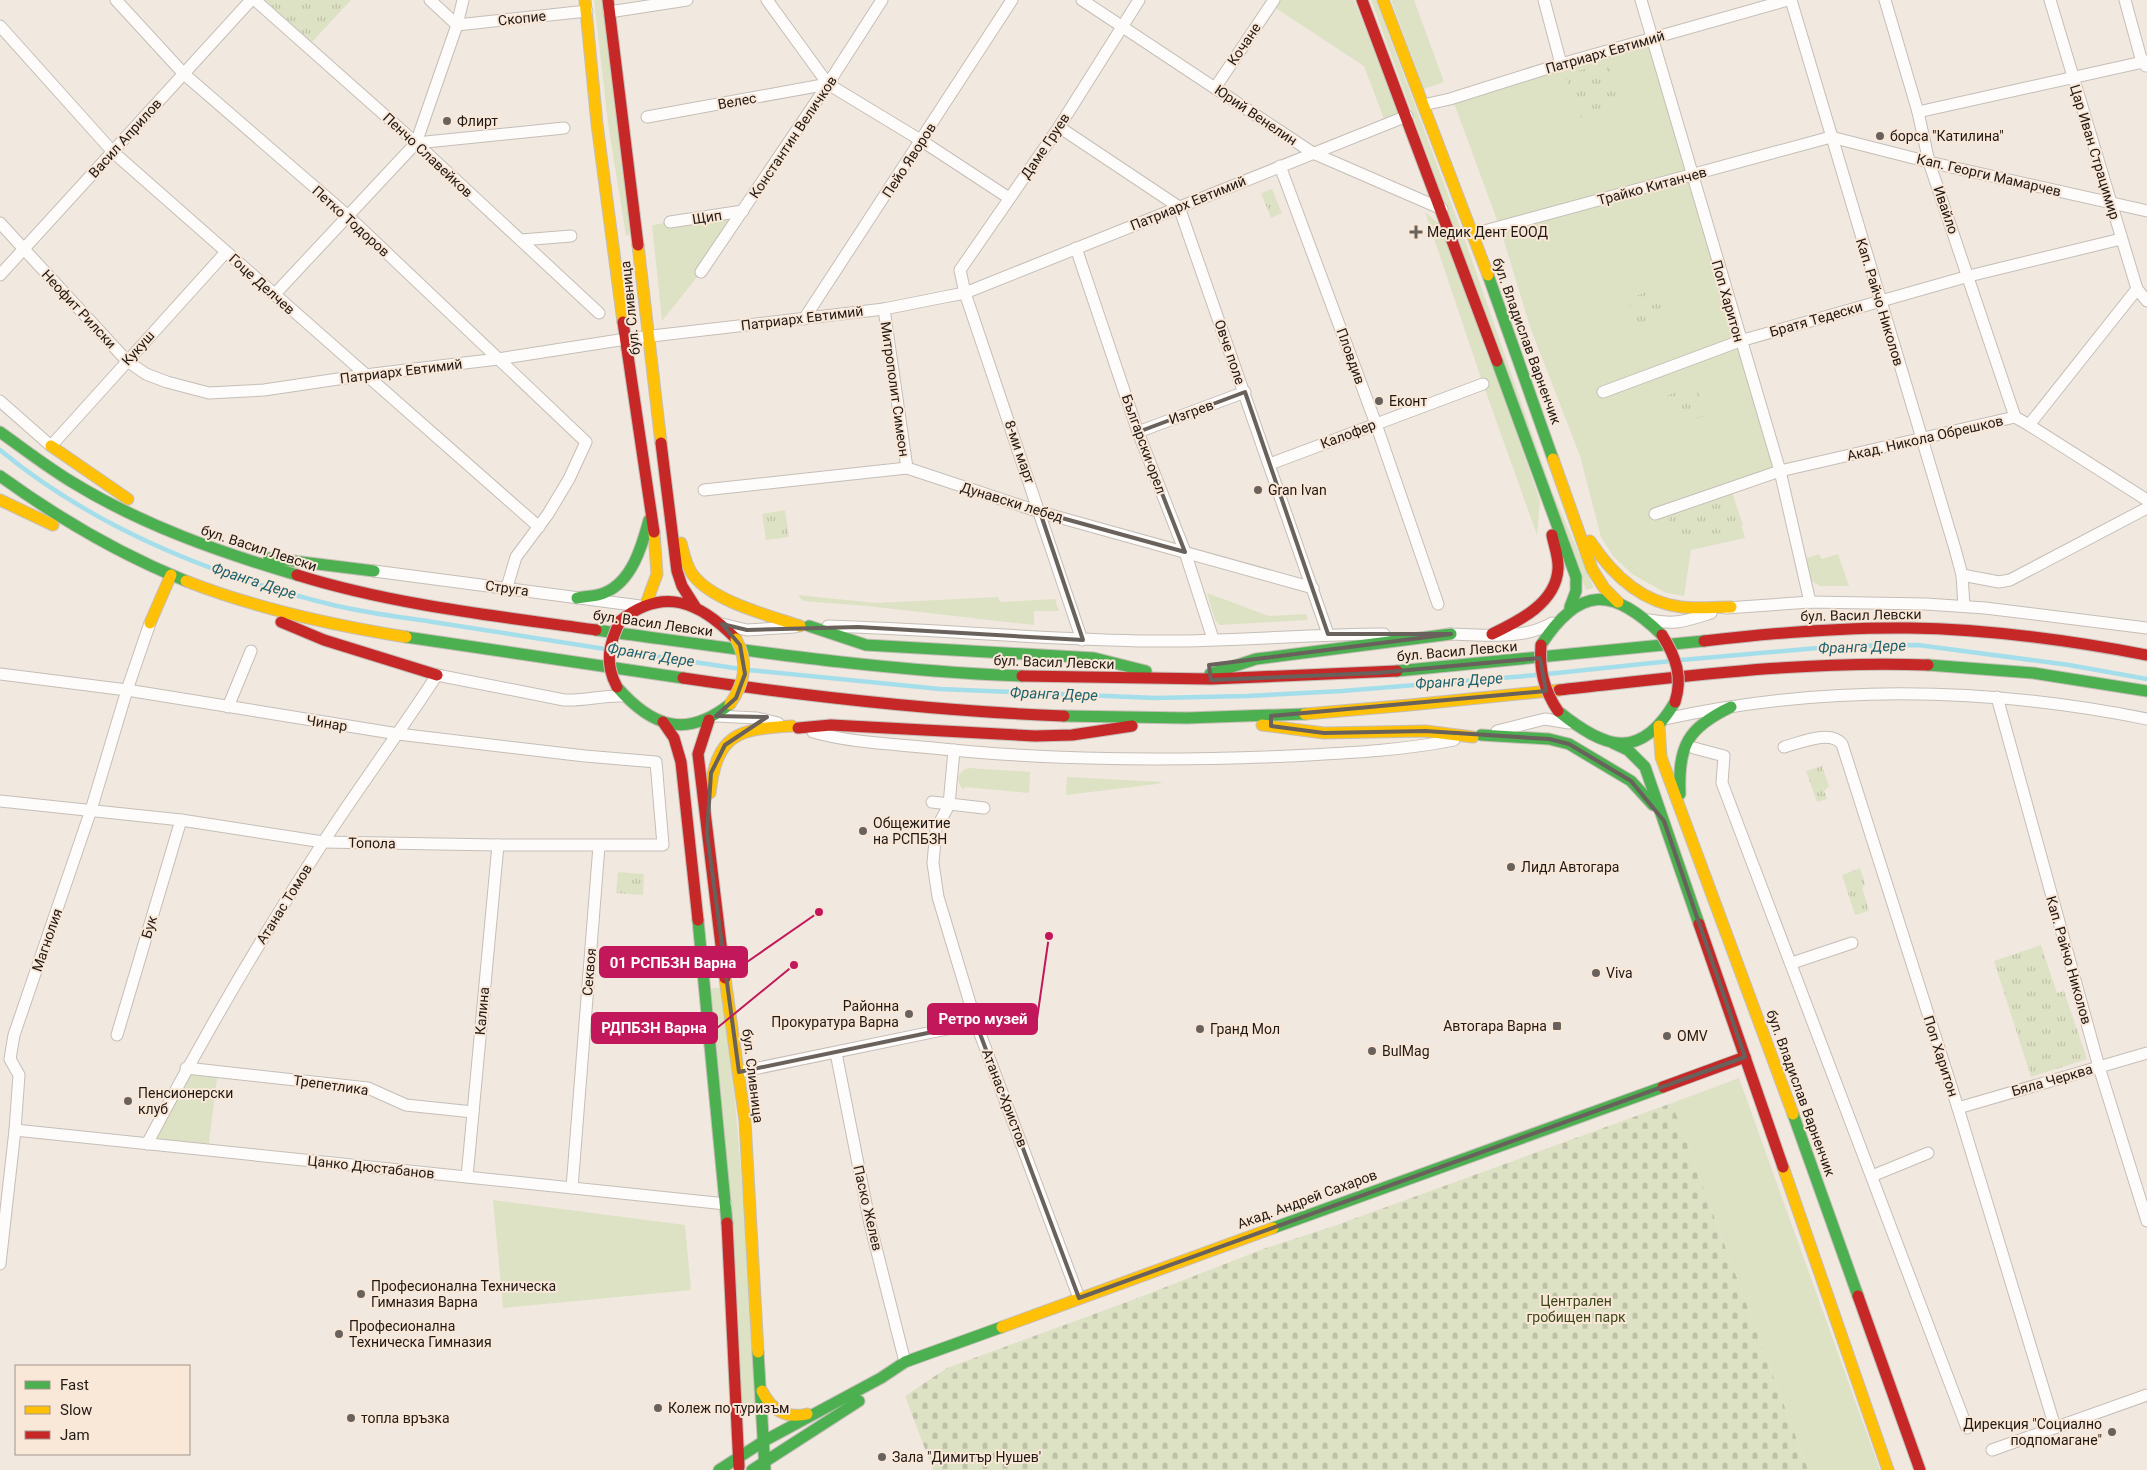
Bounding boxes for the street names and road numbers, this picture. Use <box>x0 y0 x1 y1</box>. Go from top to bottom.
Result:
street label: Скопие <box>497 8 547 28</box>
street label: Кочане <box>1224 20 1264 68</box>
street label: Патриарх Евтимий <box>1544 27 1666 77</box>
street label: Константин Величков <box>746 73 840 201</box>
street label: Юрий Венелин <box>1212 82 1300 148</box>
street label: Цар Иван Страцимир <box>2067 83 2123 222</box>
street label: Велес <box>716 90 758 112</box>
street label: Васил Априлов <box>85 95 165 181</box>
street label: Пенчо Славейков <box>380 109 476 201</box>
street label: Даме Груев <box>1017 110 1073 182</box>
street label: Пейо Яворов <box>879 120 939 200</box>
street label: Кап. Георги Мамарчев <box>1915 151 2063 199</box>
street label: Трайко Китанчев <box>1596 164 1708 208</box>
street label: Патриарх Евтимий <box>1128 173 1248 233</box>
street label: Петко Тодоров <box>309 182 393 260</box>
street label: Ивайло <box>1930 184 1962 236</box>
street label: Щип <box>691 207 723 227</box>
street label: Кап. Райчо Николов <box>1853 236 1907 368</box>
street label: Гоце Делчев <box>226 250 298 318</box>
street label: бул. Владислав Варненчик <box>1489 256 1565 427</box>
street label: Поп Харитон <box>1709 258 1747 344</box>
street label: бул. Сливница <box>617 260 643 356</box>
street label: Неофит Рилски <box>38 266 120 352</box>
street label: Братя Тедески <box>1768 298 1864 340</box>
street label: Патриарх Евтимий <box>740 303 864 333</box>
street label: Овче поле <box>1211 317 1249 387</box>
street label: Митрополит Симеон <box>878 320 912 458</box>
street label: Пловдив <box>1333 326 1369 386</box>
street label: Кукуш <box>118 327 158 369</box>
street label: Патриарх Евтимий <box>339 356 463 386</box>
street label: Български орел <box>1119 392 1169 496</box>
street label: Изгрев <box>1167 397 1215 427</box>
street label: Акад. Никола Обрешков <box>1845 412 2005 464</box>
street label: Калофер <box>1318 416 1378 452</box>
street label: 8-ми март <box>1002 418 1038 486</box>
street label: Дунавски лебед <box>959 479 1066 525</box>
street label: бул. Васил Левски <box>199 522 319 574</box>
street label: Струга <box>484 577 530 599</box>
street label: бул. Васил Левски <box>1800 606 1922 624</box>
street label: бул. Васил Левски <box>592 607 714 639</box>
street label: бул. Васил Левски <box>1396 638 1518 664</box>
street label: бул. Васил Левски <box>993 652 1115 672</box>
street label: Чинар <box>305 712 349 734</box>
street label: Топола <box>348 835 396 851</box>
street label: Атанас Томов <box>253 861 315 947</box>
street label: Кап. Райчо Николов <box>2043 894 2095 1026</box>
street label: Магнолия <box>29 906 65 974</box>
street label: Бук <box>138 913 160 940</box>
street label: Секвоя <box>579 948 599 996</box>
street label: Калина <box>472 986 492 1036</box>
street label: бул. Владислав Варненчик <box>1763 1008 1839 1179</box>
street label: Поп Харитон <box>1920 1013 1962 1099</box>
street label: бул. Сливница <box>739 1028 767 1124</box>
street label: Атанас Христов <box>979 1047 1031 1149</box>
street label: Бяла Черква <box>2010 1061 2094 1099</box>
street label: Трепетлика <box>292 1072 370 1098</box>
street label: Цанко Дюстабанов <box>307 1152 435 1182</box>
street label: Паско Желев <box>850 1164 886 1252</box>
street label: Акад. Андрей Сахаров <box>1235 1166 1379 1232</box>

